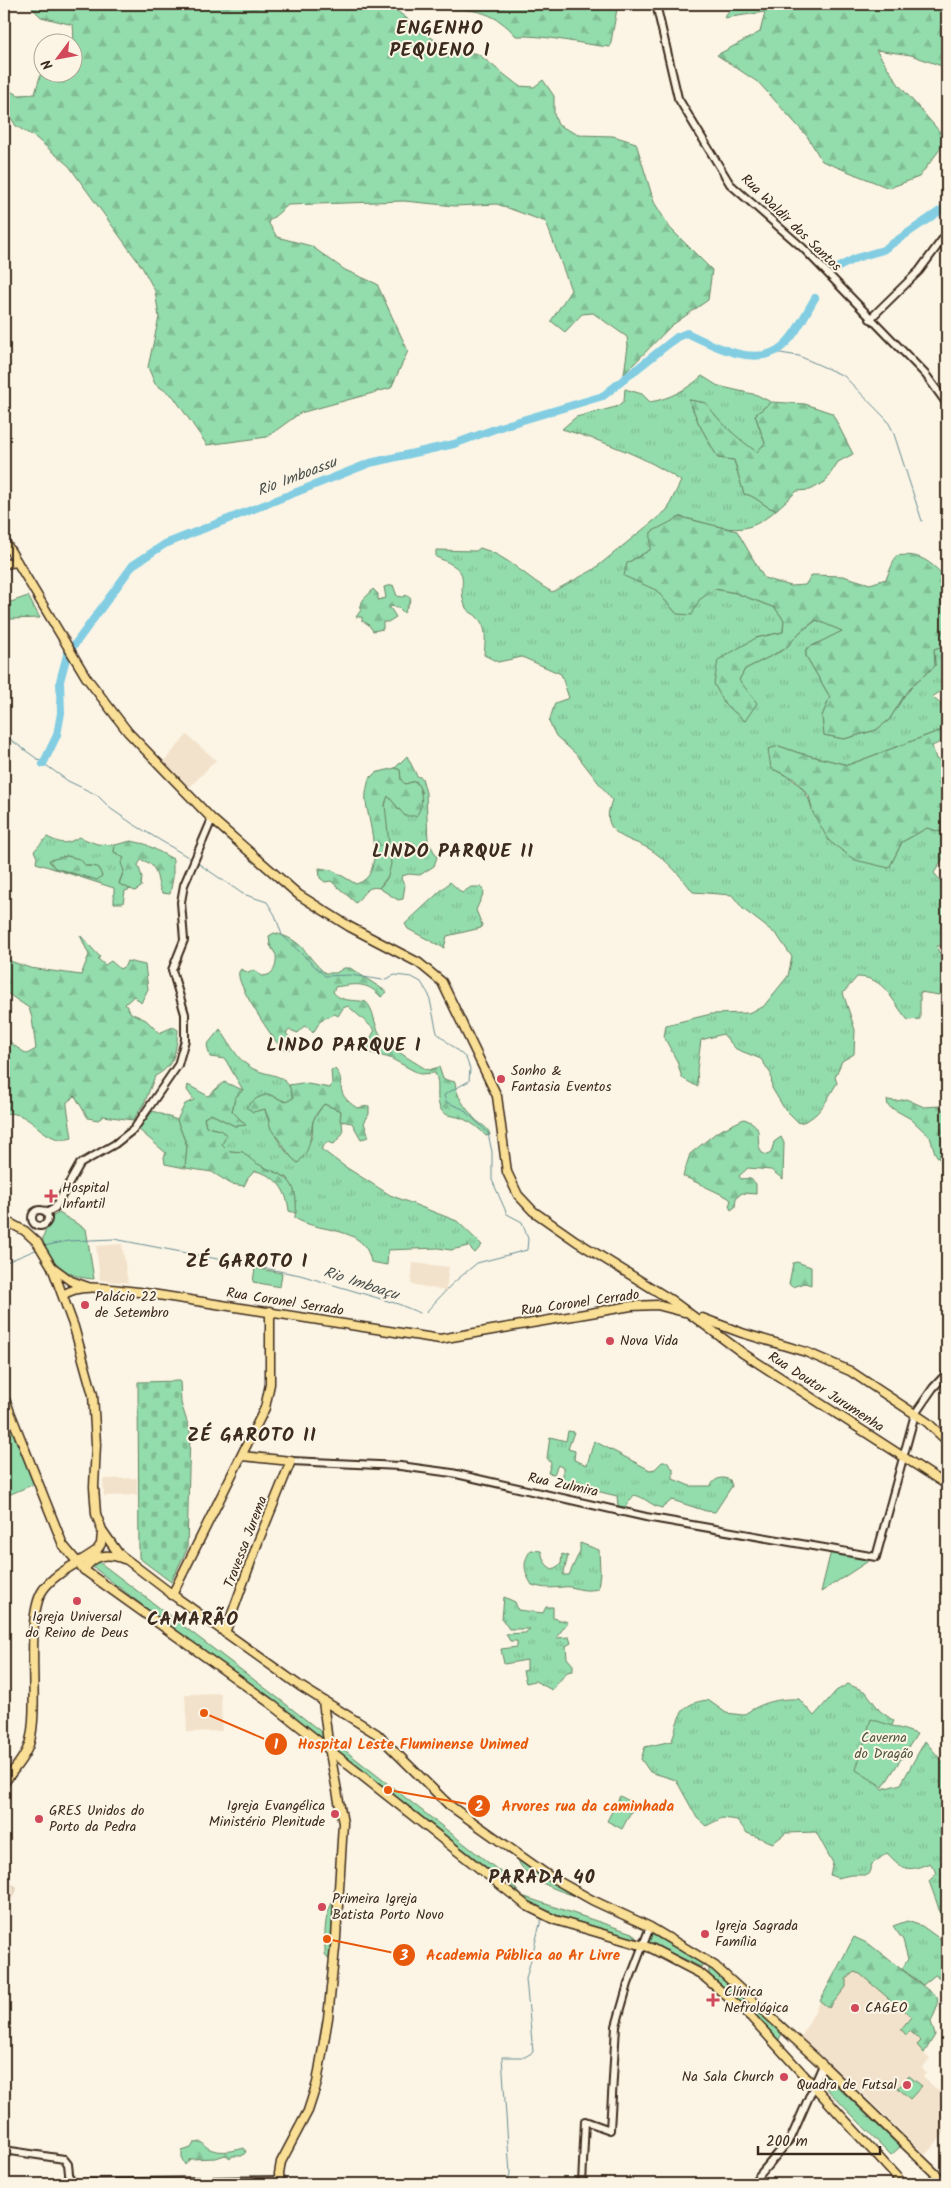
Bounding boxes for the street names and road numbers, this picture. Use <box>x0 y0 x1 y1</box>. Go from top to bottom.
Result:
street label: Rua Waldir dos Santos <box>736 169 846 277</box>
street label: Rua Coronel Serrado <box>225 1282 345 1322</box>
street label: Rua Coronel Cerrado <box>519 1284 641 1322</box>
street label: Rua Doutor Jurumenha <box>763 1346 889 1438</box>
street label: Rua Zulmira <box>526 1467 600 1503</box>
street label: Travessa Jurema <box>218 1493 274 1591</box>

